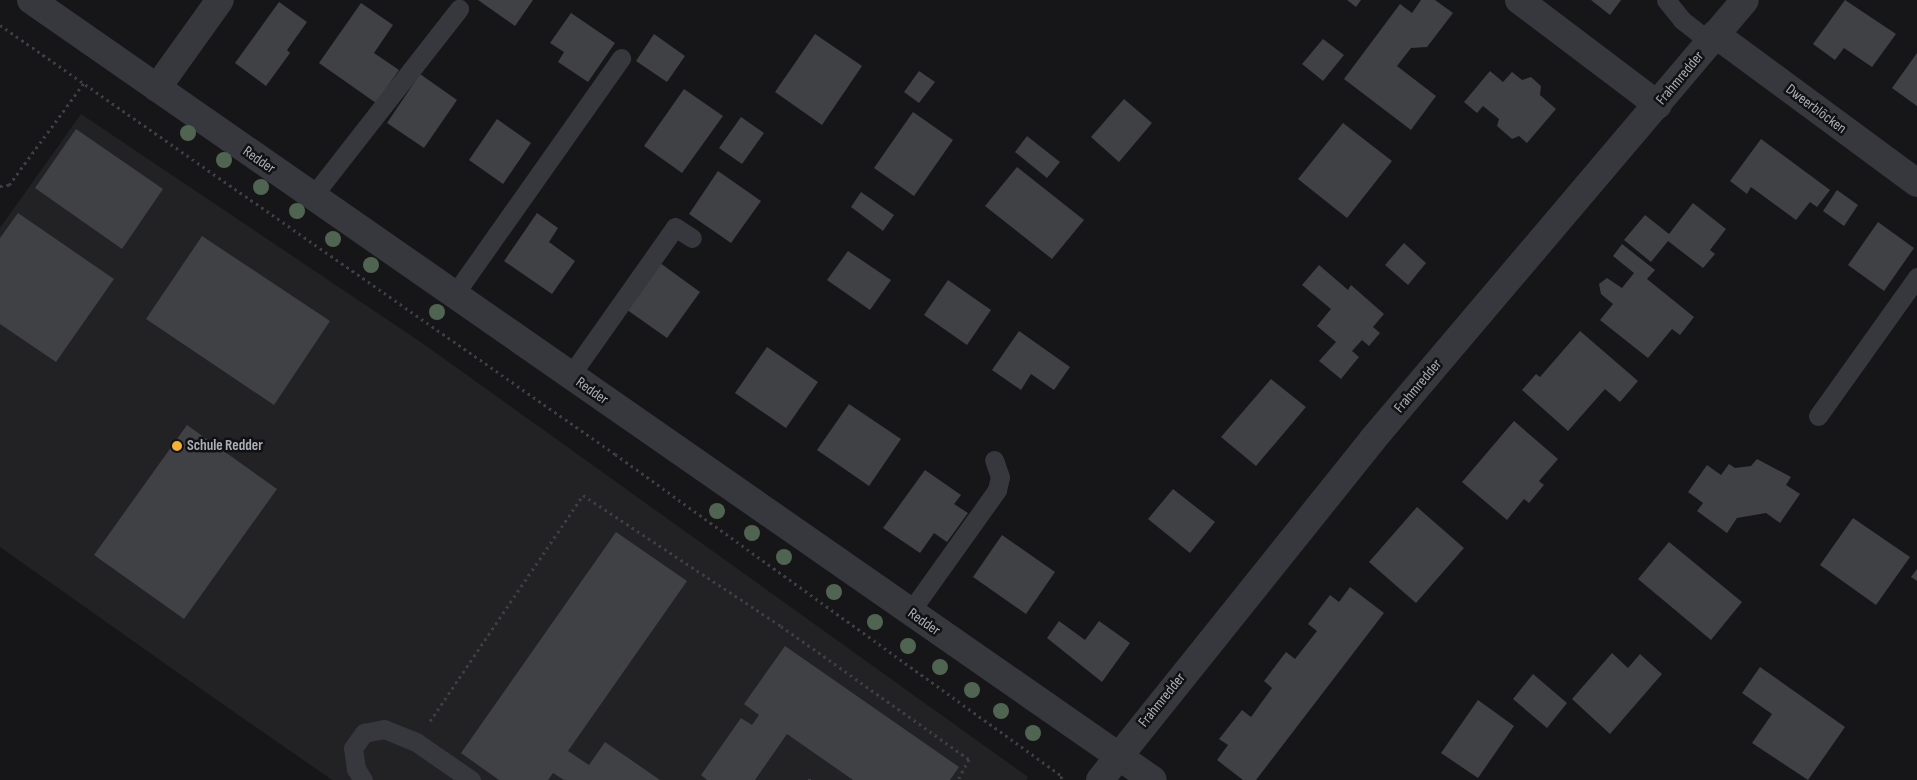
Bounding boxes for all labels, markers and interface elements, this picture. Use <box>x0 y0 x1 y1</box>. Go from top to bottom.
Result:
street label: Frahmredder <box>1652 48 1708 108</box>
street label: Dweerblöcken <box>1782 80 1850 138</box>
street label: Redder <box>239 142 279 178</box>
street label: Frahmredder <box>1390 356 1446 416</box>
street label: Redder <box>572 373 612 409</box>
place label: Schule Redder <box>187 437 263 455</box>
marker: Schule Redder <box>171 440 183 452</box>
street label: Redder <box>904 604 944 640</box>
street label: Frahmredder <box>1135 669 1189 731</box>

